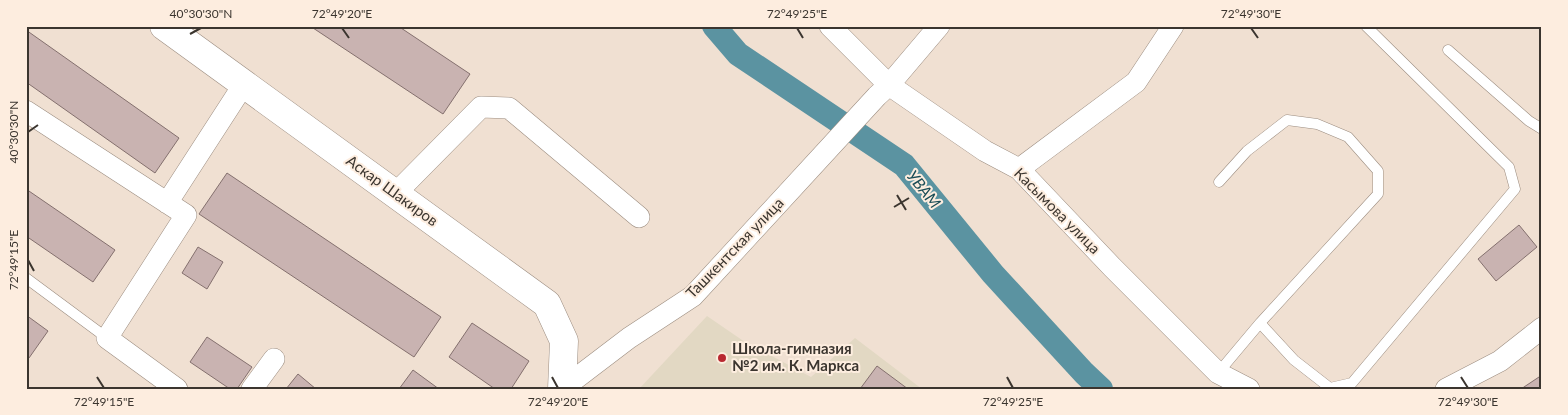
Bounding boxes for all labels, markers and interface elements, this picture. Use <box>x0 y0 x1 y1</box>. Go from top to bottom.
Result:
text: 40°30'30"N <box>170 6 232 21</box>
text: 72°49'20"E <box>312 6 372 21</box>
text: 72°49'25"E <box>767 6 827 21</box>
text: 72°49'30"E <box>1221 6 1281 21</box>
text: 40°30'30"N <box>6 101 21 163</box>
street label: Аскар Шакиров <box>343 151 442 229</box>
street label: Касымова улица <box>1011 164 1104 257</box>
water label: УВАМ <box>904 166 945 211</box>
street label: Ташкентская улица <box>682 193 787 301</box>
text: 72°49'15"E <box>6 230 21 290</box>
place label: Школа-гимназия №2 им. К. Маркса <box>732 339 859 374</box>
marker: Школа-гимназия №2 им. К. Маркса <box>716 352 728 364</box>
text: 72°49'15"E <box>74 394 134 409</box>
text: 72°49'20"E <box>528 394 588 409</box>
text: 72°49'25"E <box>983 394 1043 409</box>
text: 72°49'30"E <box>1438 394 1498 409</box>

